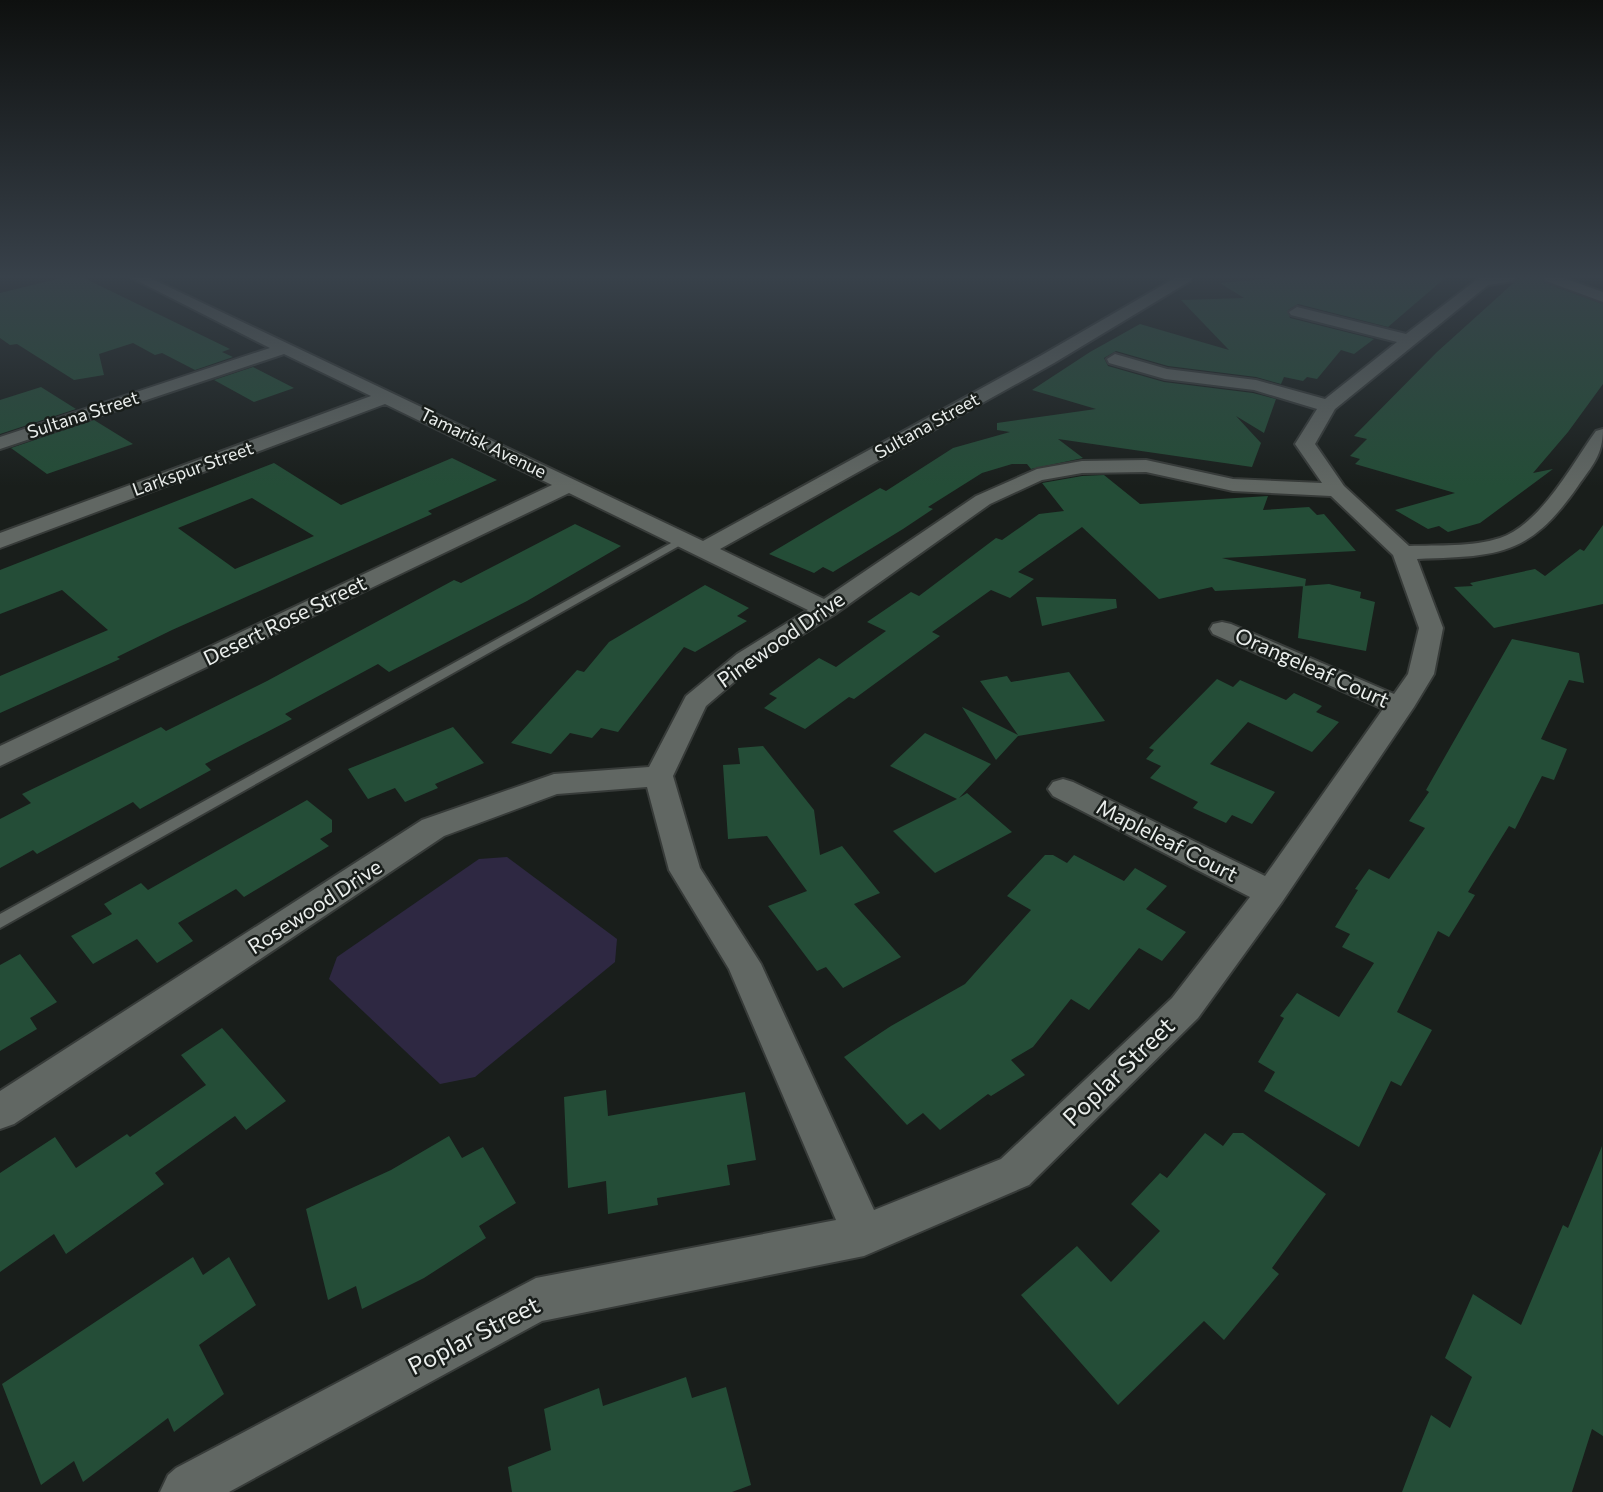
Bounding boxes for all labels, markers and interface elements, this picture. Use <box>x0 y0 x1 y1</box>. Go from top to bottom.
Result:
street label: Sultana Street <box>24 386 141 442</box>
street label: Sultana Street <box>870 387 983 463</box>
street label: Tamarisk Avenue <box>417 402 550 482</box>
street label: Larkspur Street <box>129 436 256 500</box>
street label: Desert Rose Street <box>199 569 370 670</box>
street label: Pinewood Drive <box>712 586 849 692</box>
street label: Orangeleaf Court <box>1232 621 1394 712</box>
street label: Mapleleaf Court <box>1093 793 1242 886</box>
street label: Rosewood Drive <box>243 853 386 958</box>
street label: Poplar Street <box>1056 1010 1180 1131</box>
street label: Poplar Street <box>403 1289 544 1380</box>

